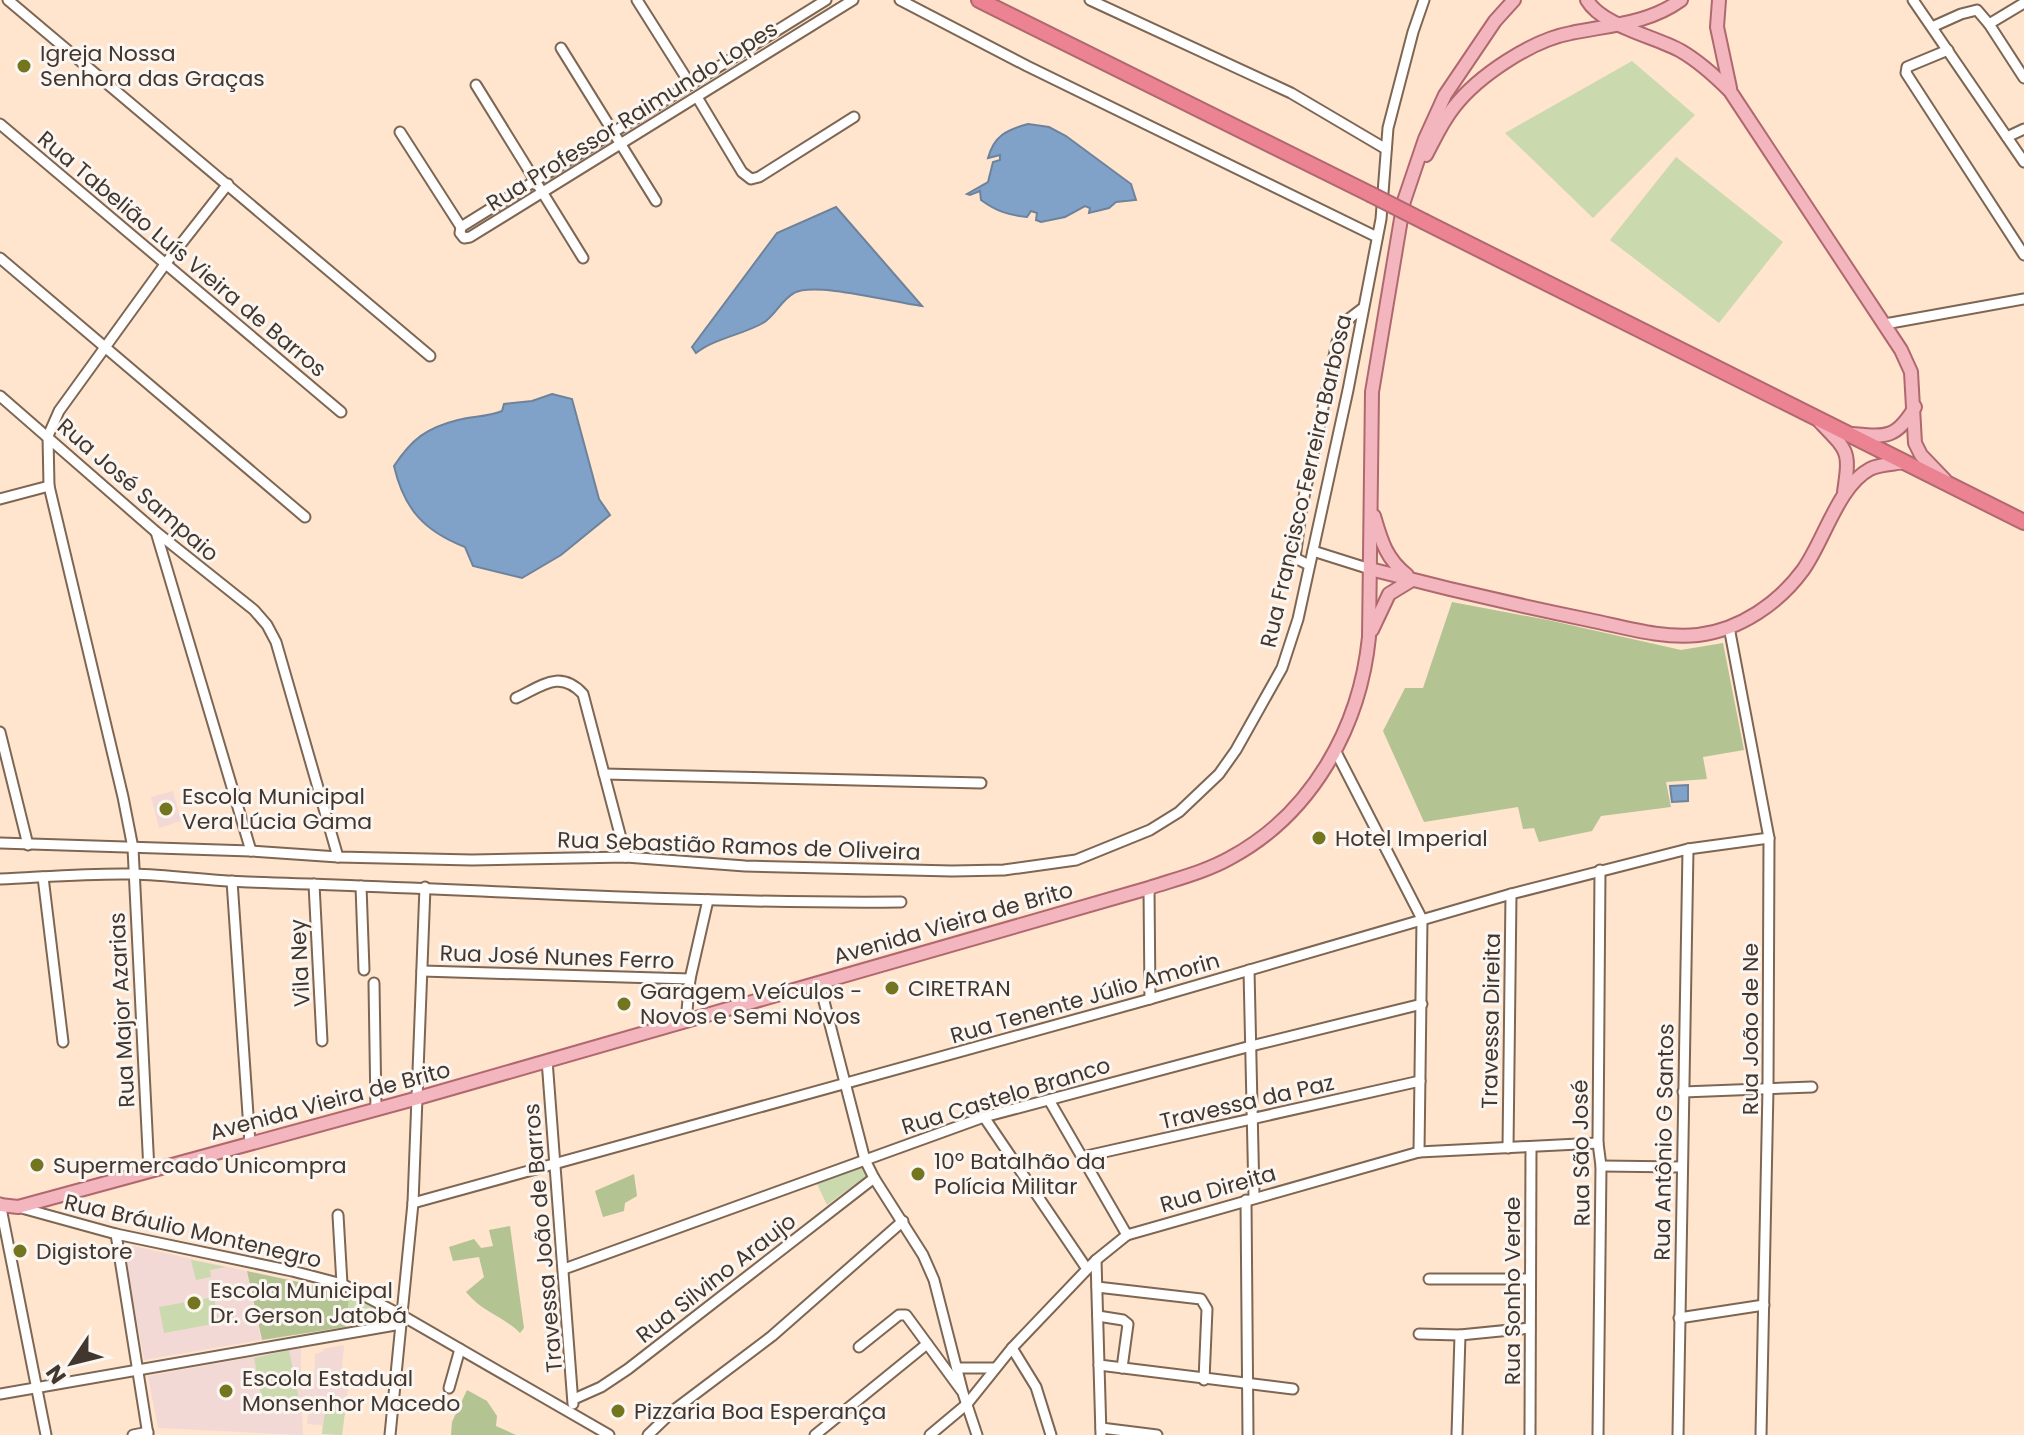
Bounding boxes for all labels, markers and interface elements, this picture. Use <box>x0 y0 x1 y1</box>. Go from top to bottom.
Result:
street label: Rua Professor Raimundo Lopes <box>480 13 784 219</box>
place label: Igreja Nossa Senhora das Graças <box>40 38 265 94</box>
marker: Igreja Nossa Senhora das Graças <box>15 57 33 75</box>
street label: Rua Tabelião Luís Vieira de Barros <box>31 124 333 384</box>
street label: Rua Francisco Ferreira Barbosa <box>1253 311 1359 651</box>
street label: Rua José Sampaio <box>51 411 225 569</box>
place label: Escola Municipal Vera Lúcia Gama <box>182 781 372 837</box>
marker: Escola Municipal Vera Lúcia Gama <box>157 800 175 818</box>
place label: Hotel Imperial <box>1335 823 1488 854</box>
street label: Rua Sebastião Ramos de Oliveira <box>557 824 921 868</box>
marker: Hotel Imperial <box>1310 829 1328 847</box>
street label: Avenida Vieira de Brito <box>830 874 1076 972</box>
street label: Rua Major Azarias <box>101 912 143 1108</box>
street label: Vila Ney <box>282 918 318 1008</box>
street label: Travessa Direita <box>1474 933 1508 1109</box>
street label: Rua José Nunes Ferro <box>439 937 675 977</box>
street label: Rua João de Ne <box>1735 943 1766 1115</box>
street label: Rua Tenente Júlio Amorin <box>947 945 1223 1051</box>
place label: CIRETRAN <box>908 973 1011 1004</box>
place label: Garagem Veículos - Novos e Semi Novos <box>640 976 862 1032</box>
marker: CIRETRAN <box>883 979 901 997</box>
marker: Garagem Veículos - Novos e Semi Novos <box>615 995 633 1013</box>
street label: Rua Antônio G Santos <box>1646 1023 1682 1261</box>
street label: Rua Castelo Branco <box>898 1050 1114 1142</box>
street label: Avenida Vieira de Brito <box>206 1054 454 1148</box>
street label: Travessa da Paz <box>1157 1067 1337 1137</box>
street label: Rua São José <box>1564 1079 1598 1227</box>
street label: Travessa João de Barros <box>516 1102 570 1374</box>
place label: 10º Batalhão da Polícia Militar <box>934 1146 1106 1202</box>
place label: Supermercado Unicompra <box>53 1150 347 1181</box>
marker: Supermercado Unicompra <box>28 1156 46 1174</box>
street label: Rua Direita <box>1156 1158 1280 1220</box>
marker: 10º Batalhão da Polícia Militar <box>909 1165 927 1183</box>
street label: Rua Bráulio Montenegro <box>61 1186 325 1276</box>
street label: Rua Sonho Verde <box>1497 1197 1528 1385</box>
street label: Rua Silvino Araujo <box>630 1206 802 1350</box>
place label: Digistore <box>36 1236 133 1267</box>
marker: Digistore <box>11 1242 29 1260</box>
place label: Escola Municipal Dr. Gerson Jatobá <box>210 1275 407 1331</box>
marker: Escola Municipal Dr. Gerson Jatobá <box>185 1294 203 1312</box>
north arrow <box>32 1323 112 1403</box>
text: N <box>39 1359 73 1390</box>
place label: Escola Estadual Monsenhor Macedo <box>242 1363 460 1419</box>
marker: Escola Estadual Monsenhor Macedo <box>217 1382 235 1400</box>
place label: Pizzaria Boa Esperança <box>634 1396 886 1427</box>
marker: Pizzaria Boa Esperança <box>609 1402 627 1420</box>

